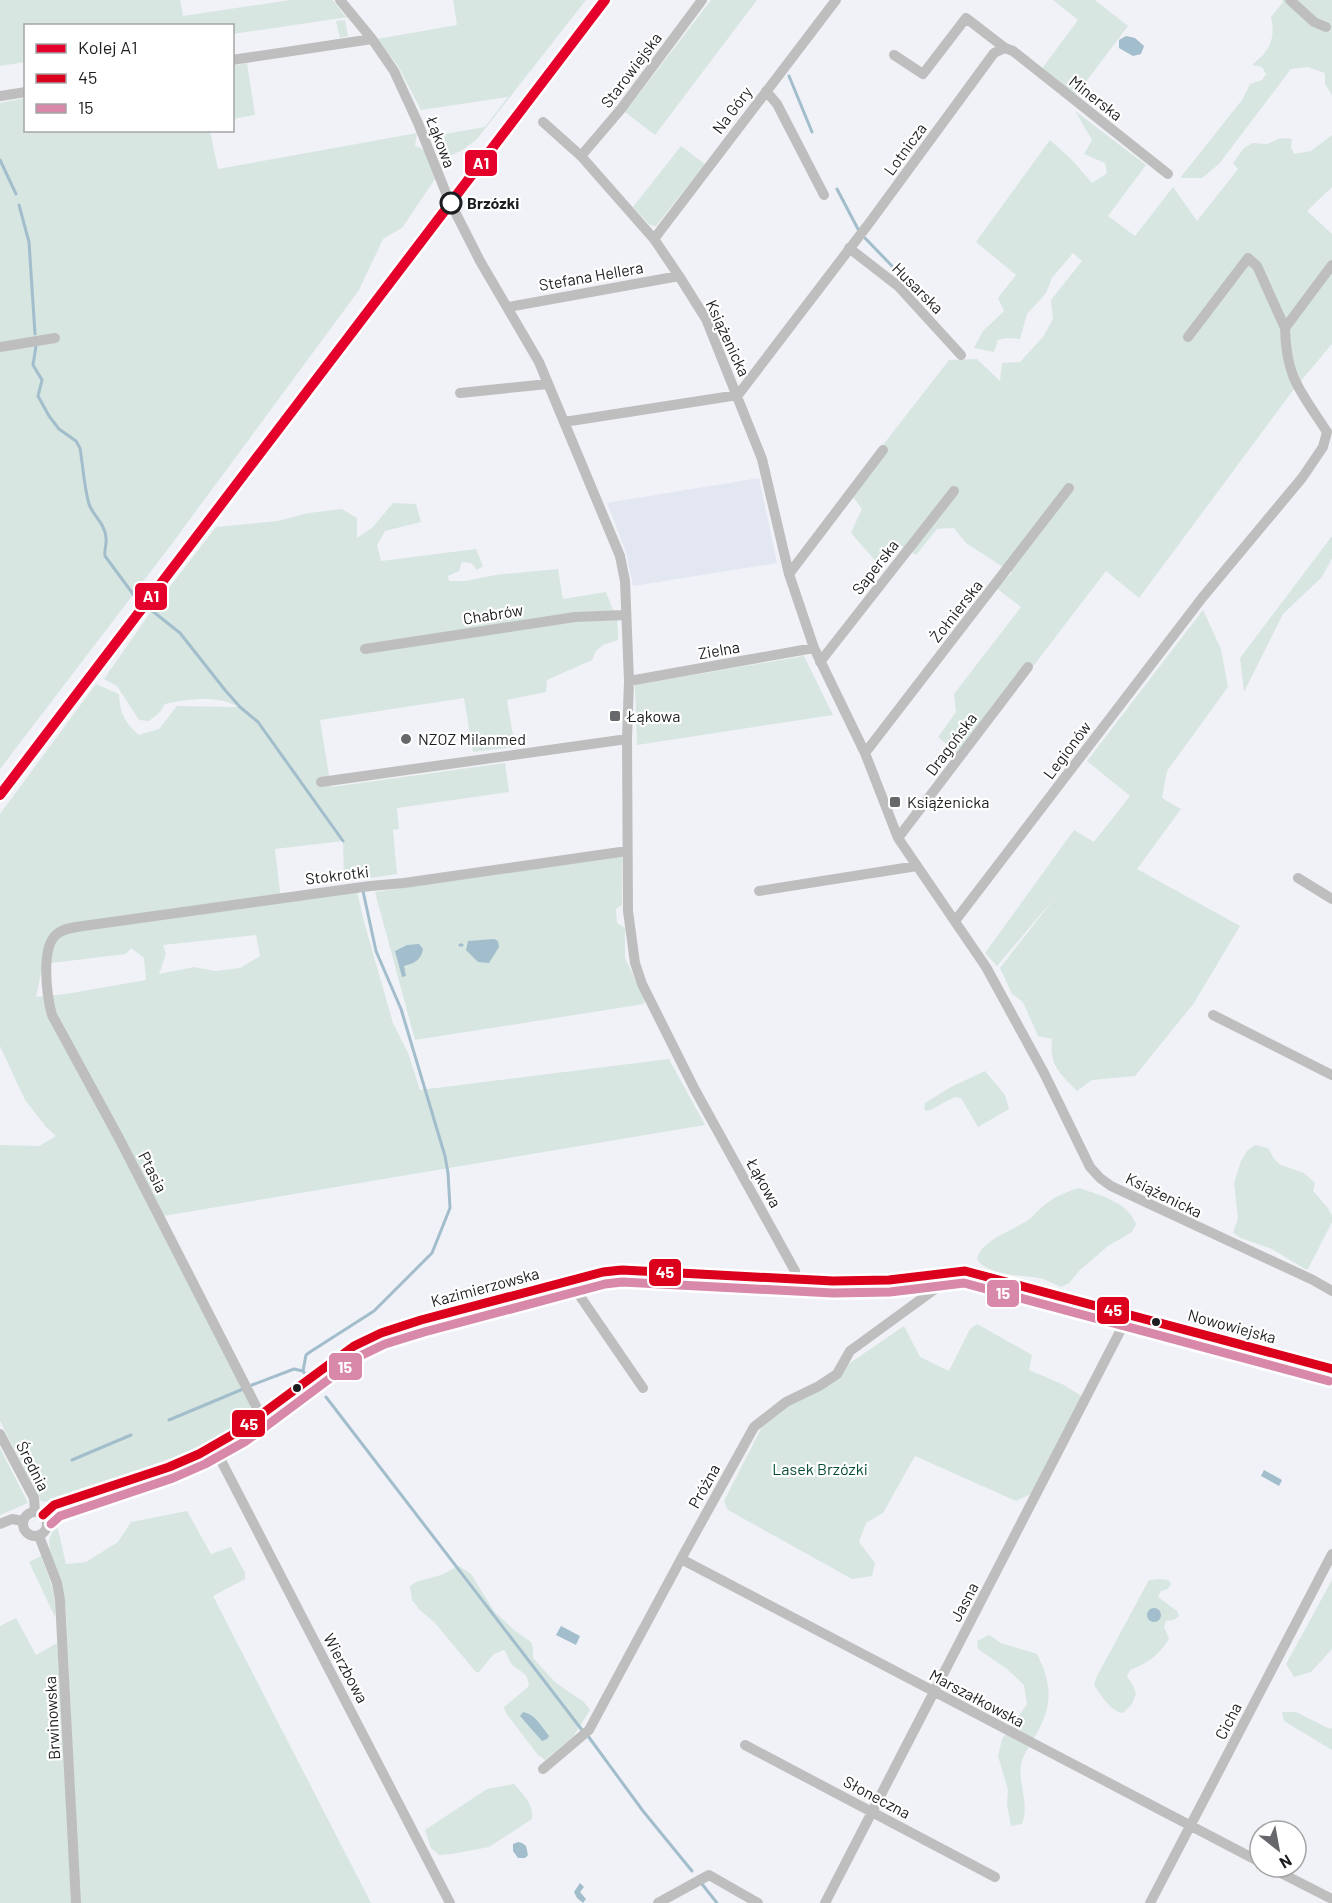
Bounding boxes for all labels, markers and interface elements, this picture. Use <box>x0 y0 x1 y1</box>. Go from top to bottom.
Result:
legend <box>24 24 234 132</box>
street label: Starowiejska <box>596 28 665 111</box>
text: Kolej A1 <box>78 36 138 58</box>
text: 45 <box>78 66 97 88</box>
street label: Minerska <box>1066 71 1127 124</box>
street label: Na Góry <box>708 82 756 137</box>
text: 15 <box>78 96 94 118</box>
street label: Łąkowa <box>423 113 460 170</box>
street label: Lotnicza <box>879 119 930 179</box>
line badge: A1 <box>464 149 498 177</box>
text: A1 <box>473 153 489 172</box>
marker: Brzózki <box>440 192 462 214</box>
place label: Brzózki <box>467 193 519 212</box>
street label: Stefana Hellera <box>537 257 645 294</box>
street label: Husarska <box>889 258 948 317</box>
street label: Książenicka <box>702 296 754 379</box>
street label: Saperska <box>847 536 902 598</box>
street label: Żołnierska <box>925 576 986 646</box>
line badge: A1 <box>134 582 168 611</box>
text: A1 <box>143 586 159 605</box>
street label: Chabrów <box>461 599 525 628</box>
street label: Zielna <box>697 637 741 662</box>
place label: Łąkowa <box>626 706 680 725</box>
marker: Łąkowa <box>608 709 622 723</box>
street label: Dragońska <box>921 709 980 779</box>
street label: Legionów <box>1039 717 1095 782</box>
place label: NZOZ Milanmed <box>418 729 526 748</box>
marker: NZOZ Milanmed <box>399 732 413 746</box>
place label: Książenicka <box>907 792 989 811</box>
marker: Książenicka <box>888 795 902 809</box>
street label: Stokrotki <box>304 861 370 888</box>
street label: Ptasia <box>135 1148 172 1195</box>
street label: Łąkowa <box>743 1154 786 1211</box>
street label: Książenicka <box>1123 1168 1205 1221</box>
line badge: 45 <box>648 1258 682 1287</box>
text: 45 <box>656 1262 675 1281</box>
street label: Kazimierzowska <box>429 1263 541 1310</box>
line badge: 15 <box>986 1279 1020 1308</box>
text: 15 <box>996 1283 1011 1302</box>
line badge: 45 <box>1096 1296 1130 1325</box>
text: 45 <box>1104 1300 1123 1319</box>
street label: Nowowiejska <box>1186 1305 1278 1346</box>
unlabelled marker <box>1150 1316 1162 1328</box>
line badge: 15 <box>328 1352 363 1381</box>
text: 15 <box>338 1357 353 1376</box>
unlabelled marker <box>291 1382 303 1394</box>
line badge: 45 <box>231 1409 266 1438</box>
text: 45 <box>240 1414 259 1433</box>
street label: Średnia <box>13 1438 54 1494</box>
park label: Lasek Brzózki <box>772 1459 868 1478</box>
street label: Próżna <box>684 1460 723 1511</box>
street label: Jasna <box>945 1579 982 1625</box>
street label: Wierzbowa <box>320 1630 373 1706</box>
street label: Marszałkowska <box>927 1665 1028 1731</box>
street label: Brwinowska <box>40 1676 63 1760</box>
street label: Cicha <box>1210 1699 1245 1742</box>
street label: Słoneczna <box>841 1771 914 1822</box>
north arrow <box>1248 1819 1308 1879</box>
text: N <box>1277 1851 1295 1873</box>

